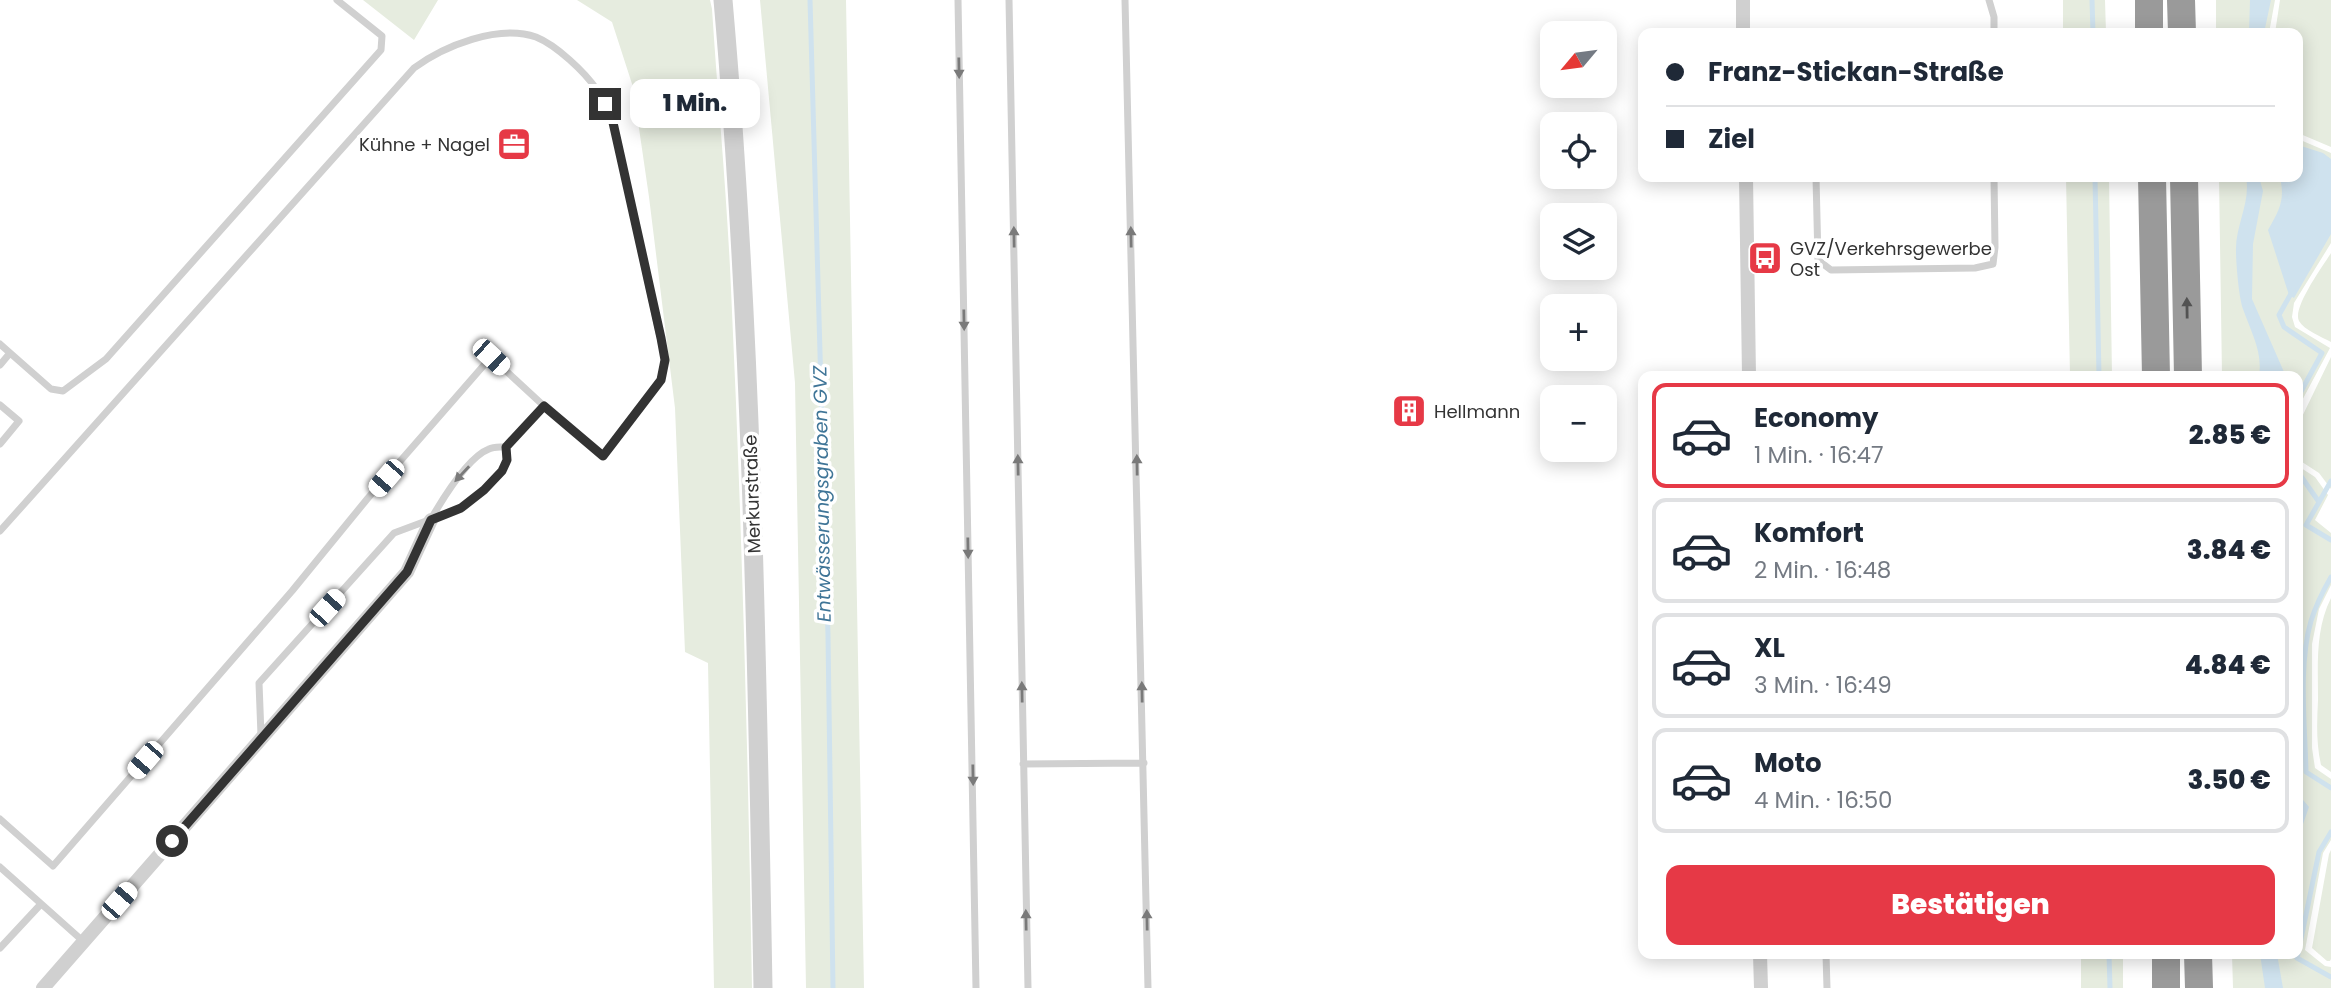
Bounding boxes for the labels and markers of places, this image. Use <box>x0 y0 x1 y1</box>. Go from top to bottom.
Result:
office icon: Kühne + Nagel <box>495 125 533 163</box>
place label: Kühne + Nagel <box>359 132 490 157</box>
place label: GVZ/Verkehrsgewerbe Ost <box>1790 236 1992 282</box>
bus stop icon: GVZ/Verkehrsgewerbe Ost <box>1746 239 1784 277</box>
building icon: Hellmann <box>1390 392 1428 430</box>
place label: Hellmann <box>1434 399 1520 424</box>

